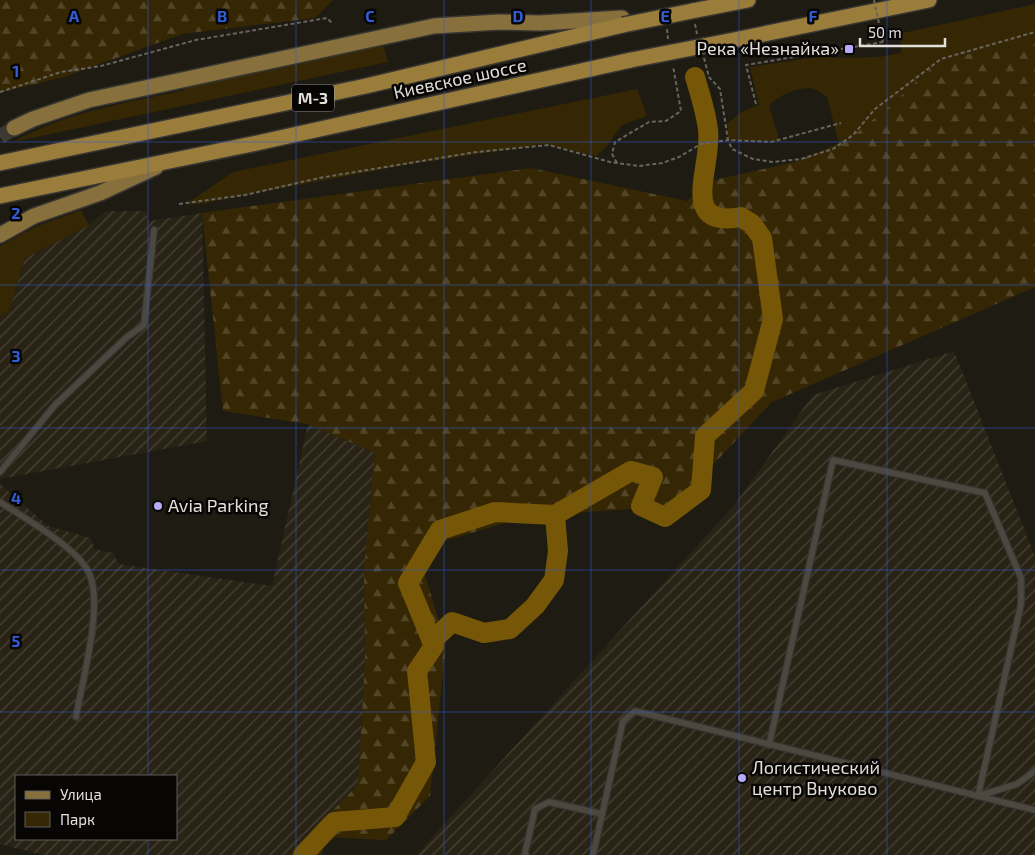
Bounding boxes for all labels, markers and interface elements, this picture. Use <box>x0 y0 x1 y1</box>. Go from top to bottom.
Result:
text: A <box>69 6 80 25</box>
text: B <box>217 6 227 25</box>
text: C <box>365 6 375 25</box>
text: D <box>513 6 524 25</box>
text: E <box>660 6 670 25</box>
text: F <box>809 6 818 25</box>
scale bar <box>860 15 945 47</box>
text: 50 m <box>868 23 902 41</box>
place label: Река «Незнайка» <box>696 37 839 59</box>
marker: Река «Незнайка» <box>843 43 855 55</box>
street label: Киевское шоссе <box>391 53 528 103</box>
text: 1 <box>13 61 19 80</box>
road number: М-3 <box>292 85 334 112</box>
text: 2 <box>11 203 21 222</box>
text: 3 <box>11 346 21 365</box>
text: 4 <box>11 488 21 507</box>
place label: Avia Parking <box>168 494 269 516</box>
marker: Avia Parking <box>152 500 164 512</box>
text: 5 <box>12 631 21 650</box>
place label: Логистический центр Внуково <box>752 756 880 799</box>
marker: Логистический центр Внуково <box>736 772 748 784</box>
legend <box>15 775 178 840</box>
text: Улица <box>60 785 102 803</box>
text: Парк <box>60 810 95 828</box>

